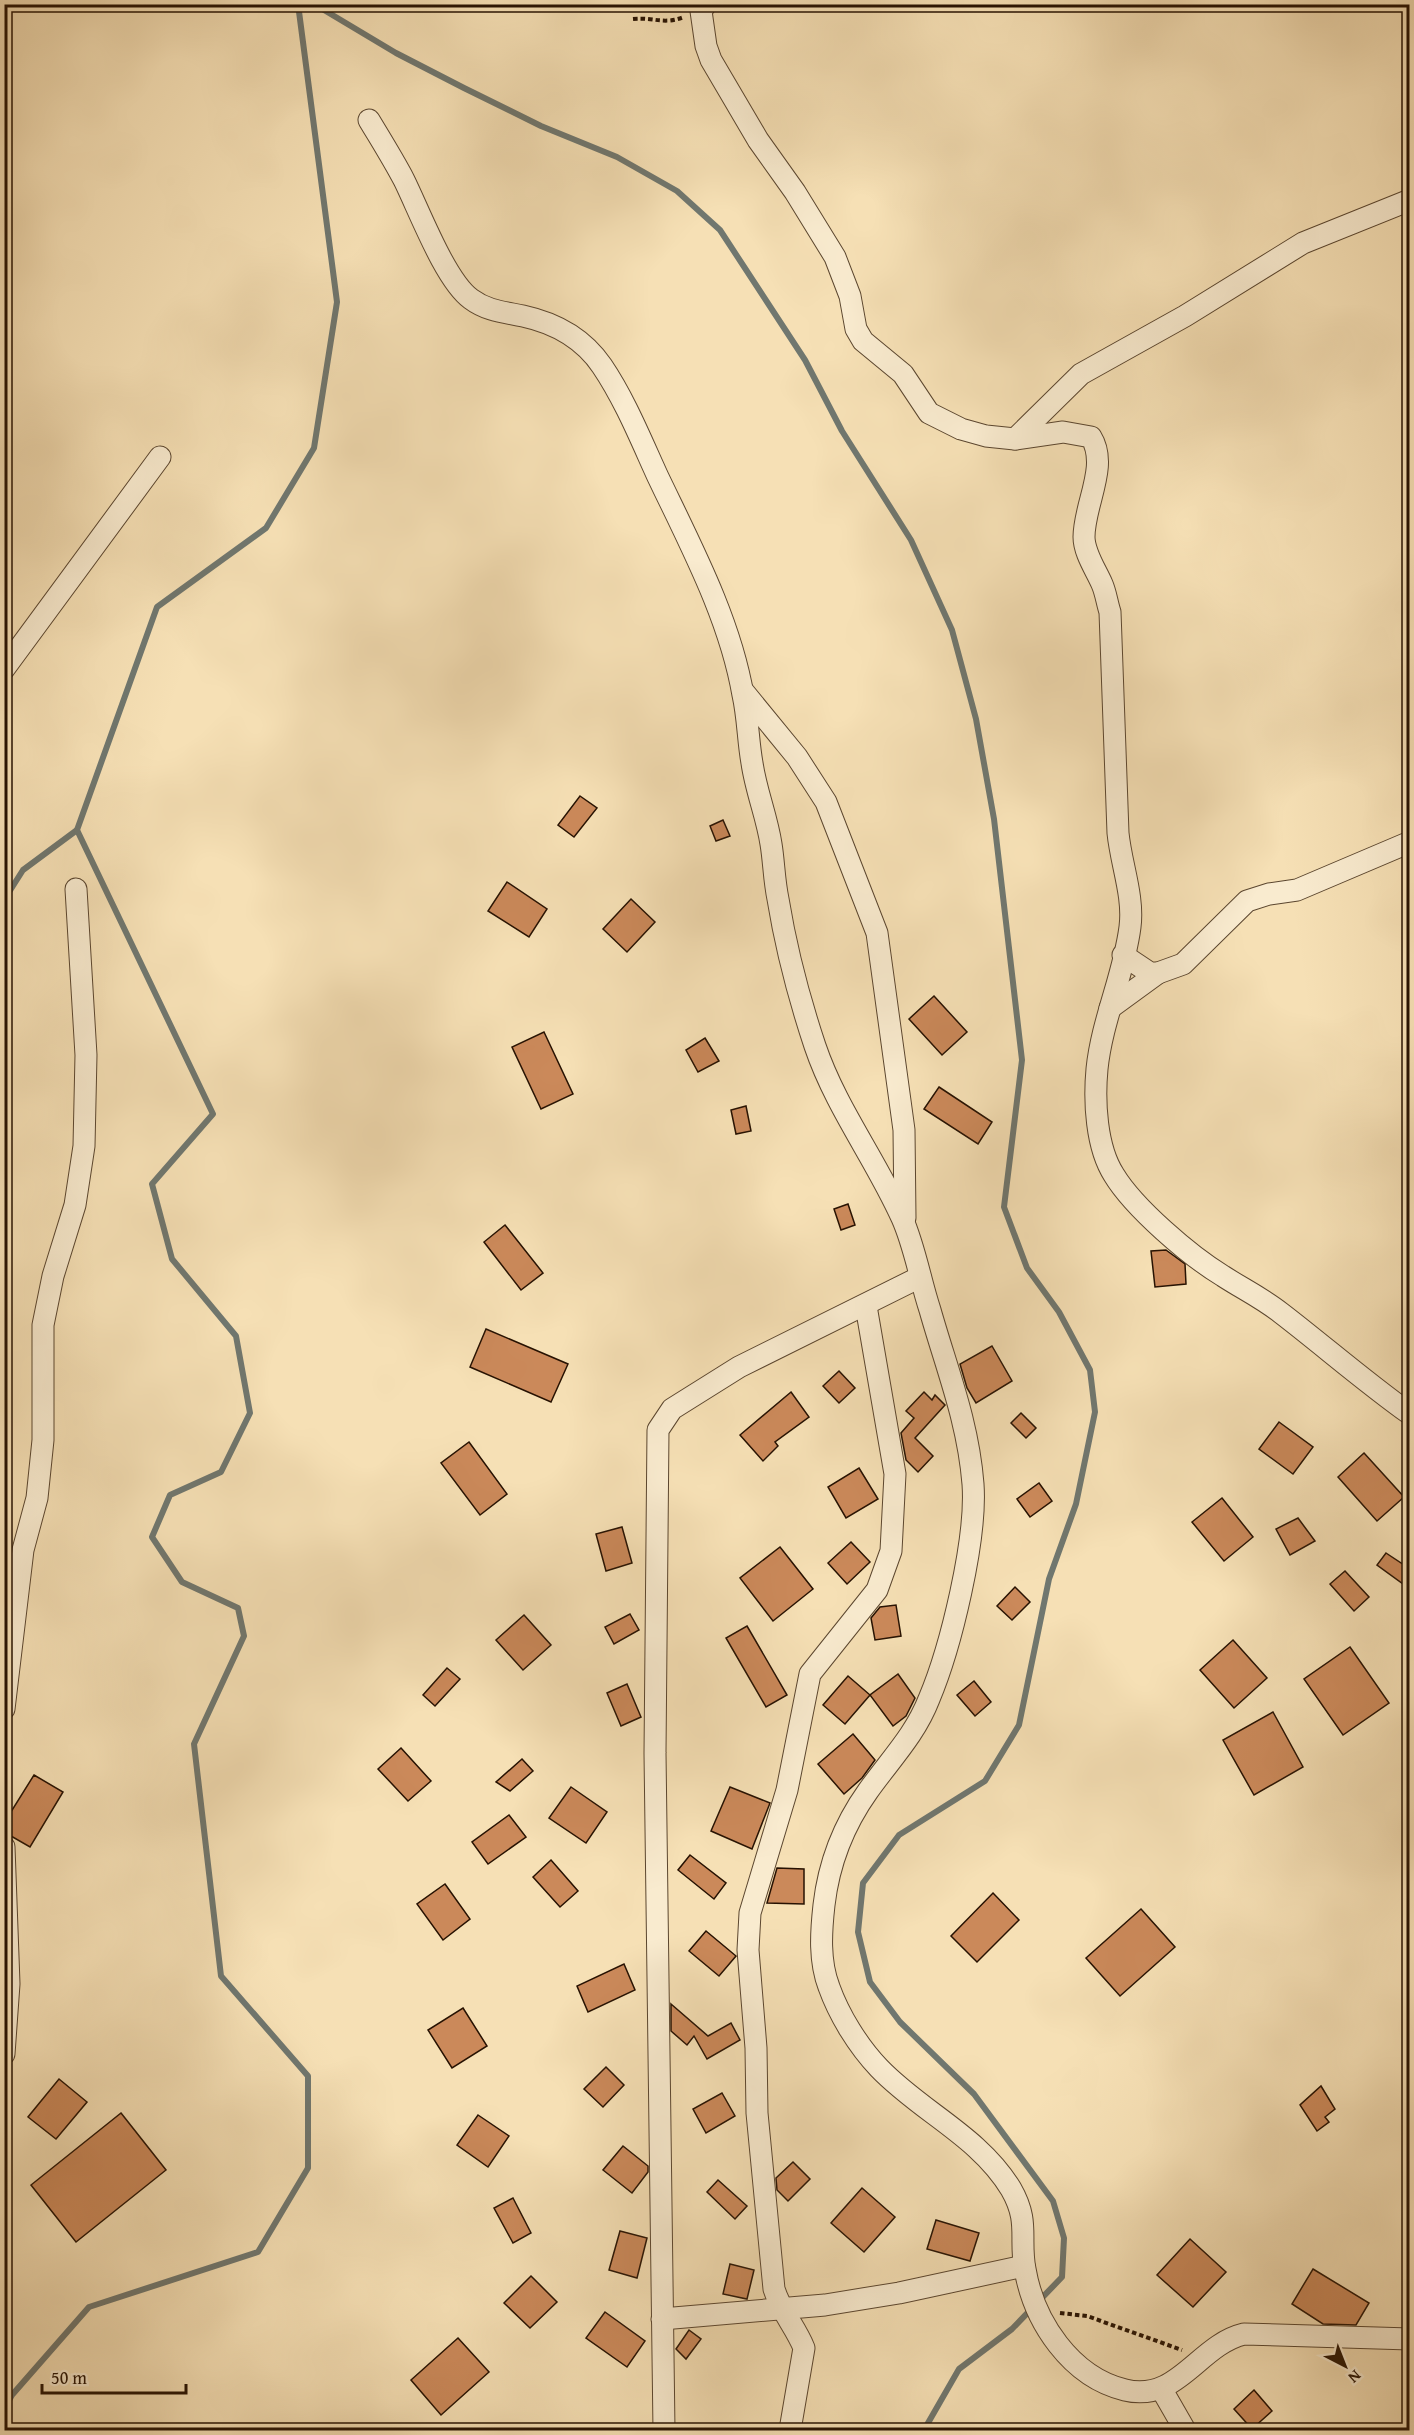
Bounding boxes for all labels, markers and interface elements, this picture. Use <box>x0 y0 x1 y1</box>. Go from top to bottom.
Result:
north arrow <box>1315 2336 1375 2396</box>
scale bar <box>42 2357 186 2395</box>
text: 50 m <box>51 2364 87 2391</box>
text: N <box>1343 2365 1367 2390</box>

